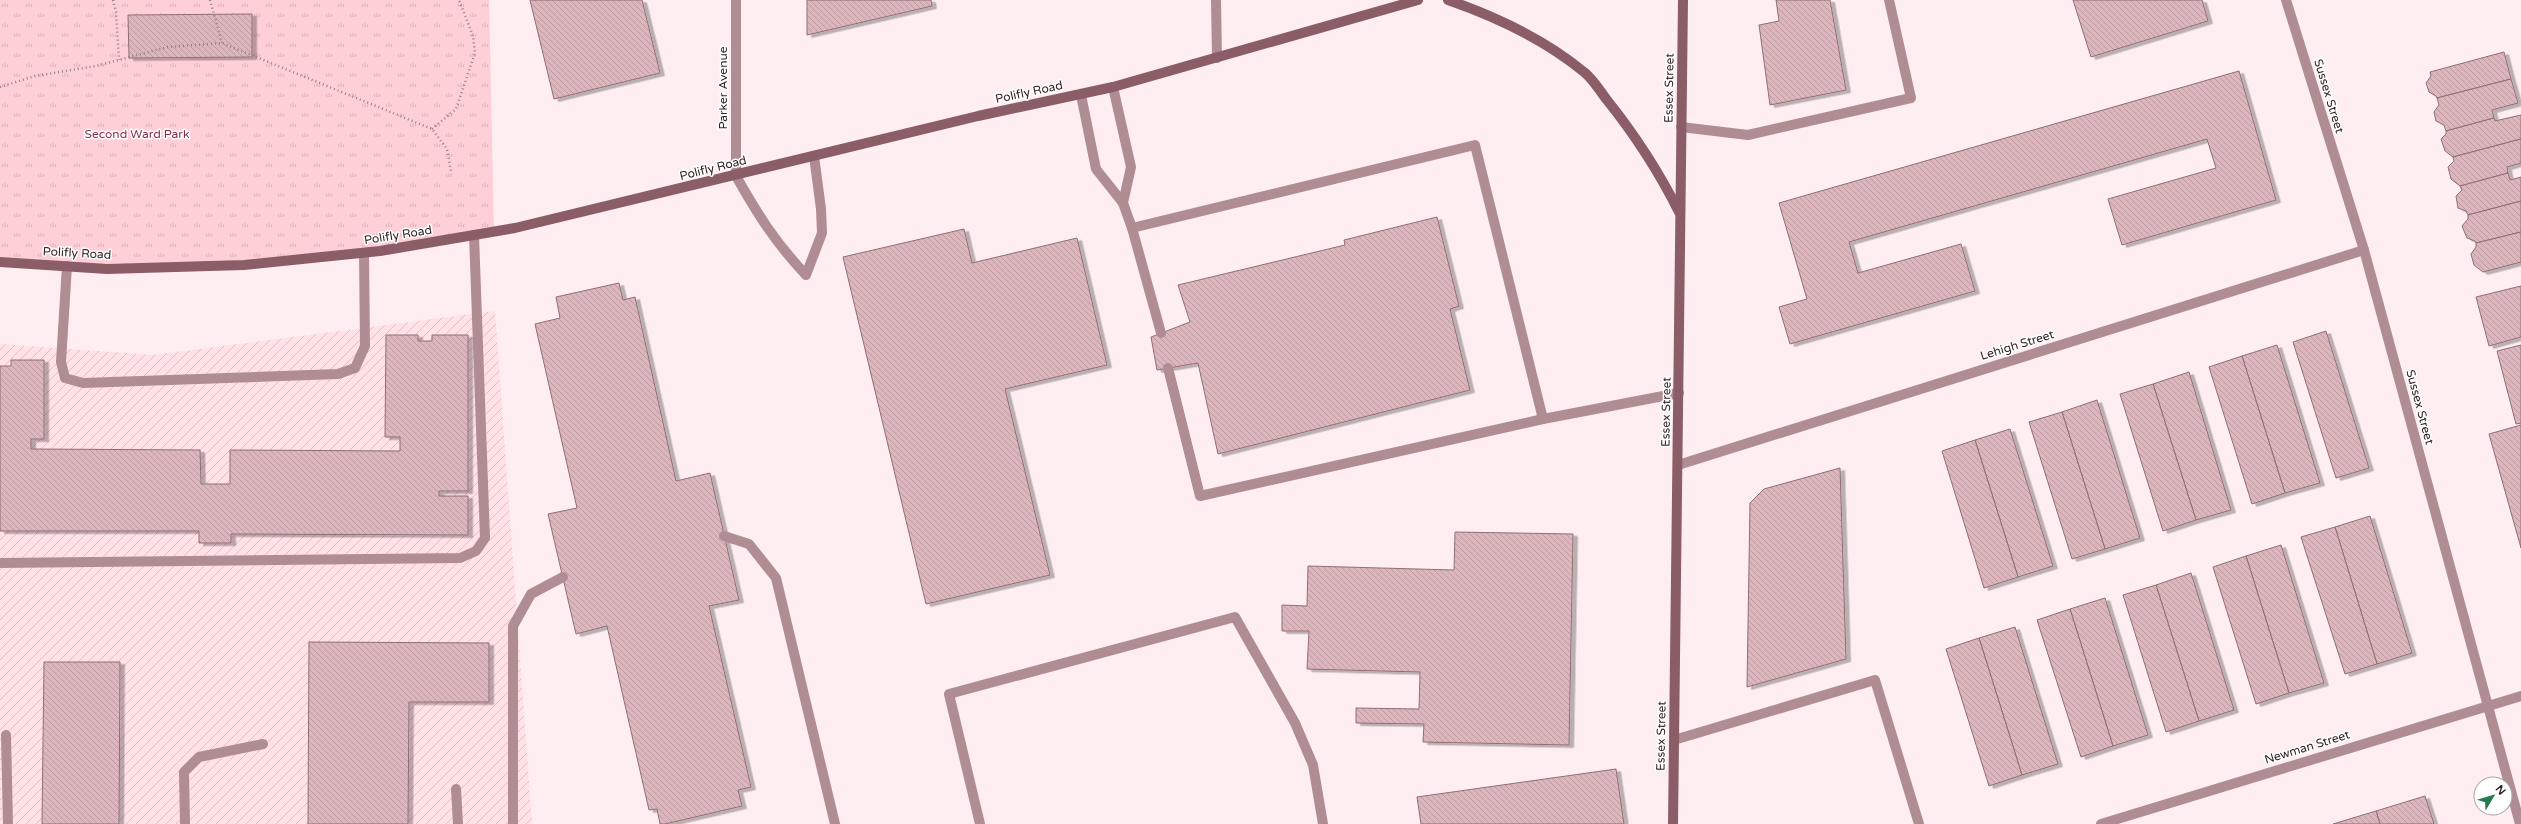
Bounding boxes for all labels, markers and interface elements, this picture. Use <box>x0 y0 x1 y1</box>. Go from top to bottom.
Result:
street label: Parker Avenue <box>716 46 730 129</box>
street label: Essex Street <box>1661 53 1677 123</box>
street label: Sussex Street <box>2311 57 2347 135</box>
street label: Polifly Road <box>994 78 1064 106</box>
park label: Second Ward Park <box>85 127 190 141</box>
street label: Polifly Road <box>678 153 748 183</box>
street label: Polifly Road <box>363 223 433 247</box>
street label: Polifly Road <box>42 244 112 262</box>
street label: Lehigh Street <box>1978 327 2056 363</box>
street label: Sussex Street <box>2403 368 2437 446</box>
street label: Essex Street <box>1658 377 1674 447</box>
street label: Essex Street <box>1653 701 1669 771</box>
street label: Newman Street <box>2263 727 2352 767</box>
north arrow <box>2473 776 2513 816</box>
text: N <box>2493 783 2508 798</box>

